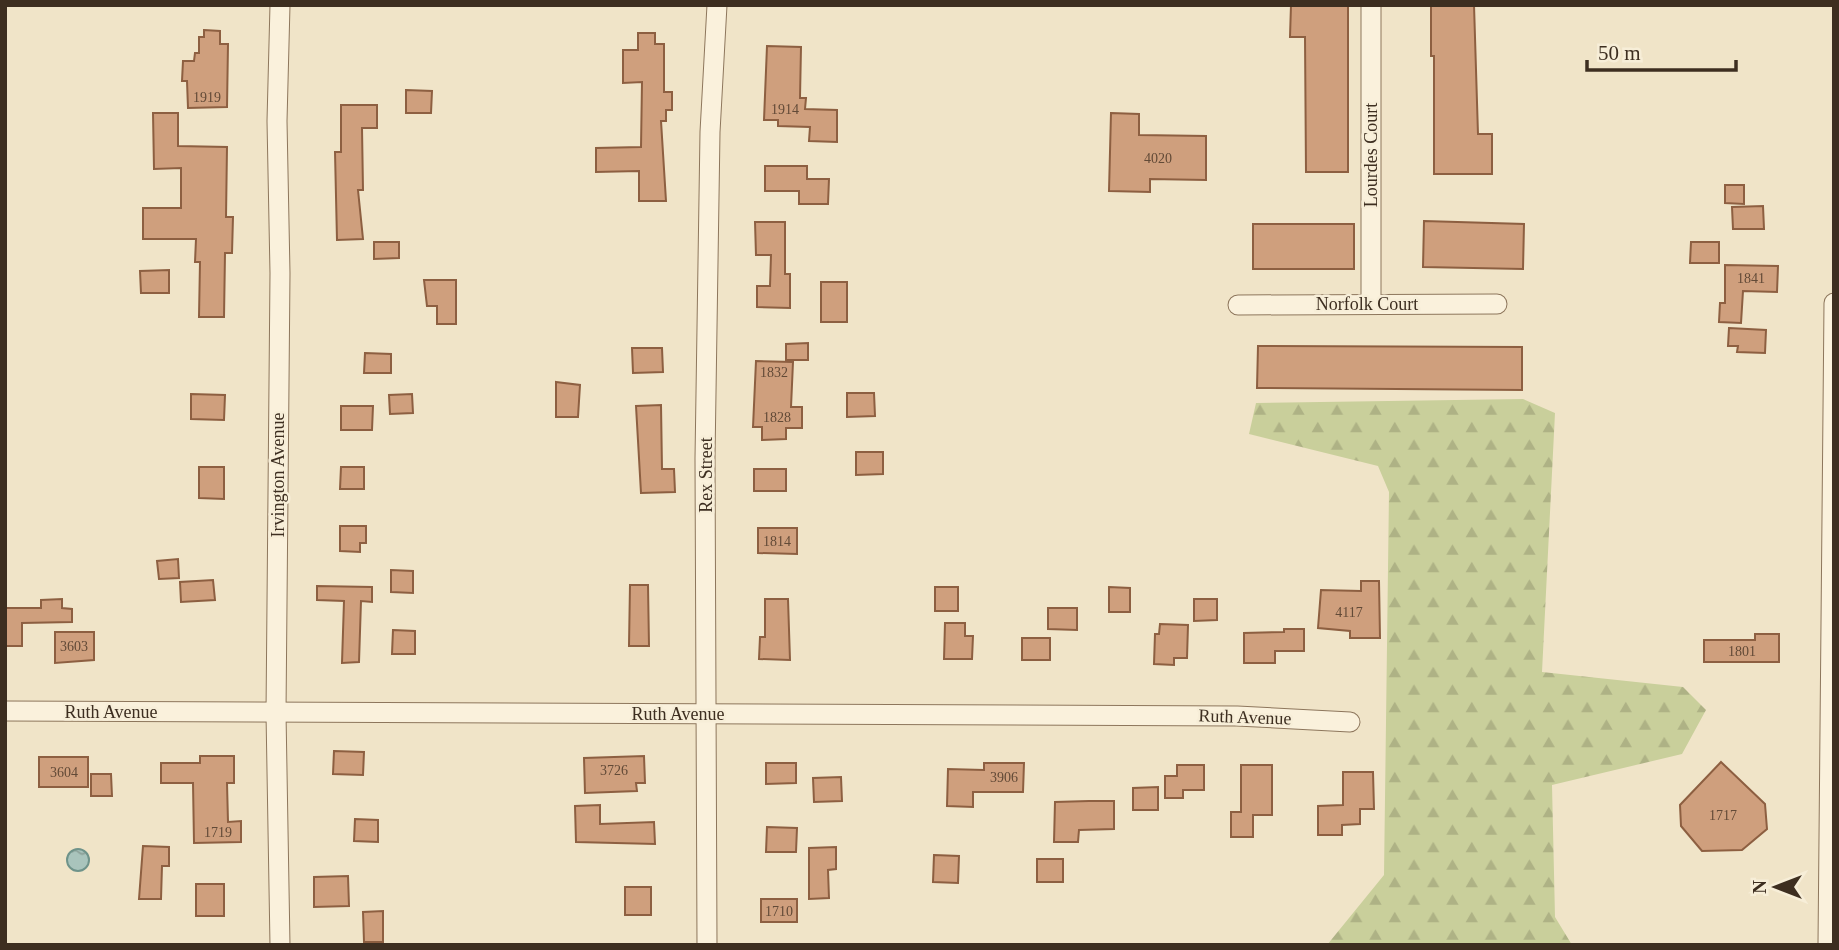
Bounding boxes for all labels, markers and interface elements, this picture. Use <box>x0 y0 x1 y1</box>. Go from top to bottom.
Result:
scale bar <box>1587 28 1736 72</box>
text: 50 m <box>1598 41 1641 65</box>
house number: 1919 <box>193 90 221 105</box>
house number: 1914 <box>771 102 799 117</box>
street label: Lourdes Court <box>1361 103 1381 207</box>
house number: 4020 <box>1144 151 1172 166</box>
house number: 1841 <box>1737 271 1765 286</box>
street label: Norfolk Court <box>1316 294 1418 314</box>
house number: 1832 <box>760 365 788 380</box>
house number: 1828 <box>763 410 791 425</box>
street label: Irvington Avenue <box>268 412 288 538</box>
street label: Rex Street <box>696 437 716 513</box>
house number: 1814 <box>763 534 791 549</box>
house number: 4117 <box>1335 605 1363 620</box>
house number: 3603 <box>60 639 88 654</box>
house number: 1801 <box>1728 644 1756 659</box>
street label: Ruth Avenue <box>64 702 158 722</box>
street label: Ruth Avenue <box>631 704 725 724</box>
street label: Ruth Avenue <box>1198 705 1292 729</box>
house number: 3726 <box>600 763 628 778</box>
house number: 3604 <box>50 765 78 780</box>
house number: 3906 <box>990 770 1018 785</box>
house number: 1717 <box>1709 808 1737 823</box>
house number: 1719 <box>204 825 232 840</box>
north arrow <box>1741 852 1811 922</box>
text: N <box>1749 880 1770 894</box>
house number: 1710 <box>765 904 793 919</box>

